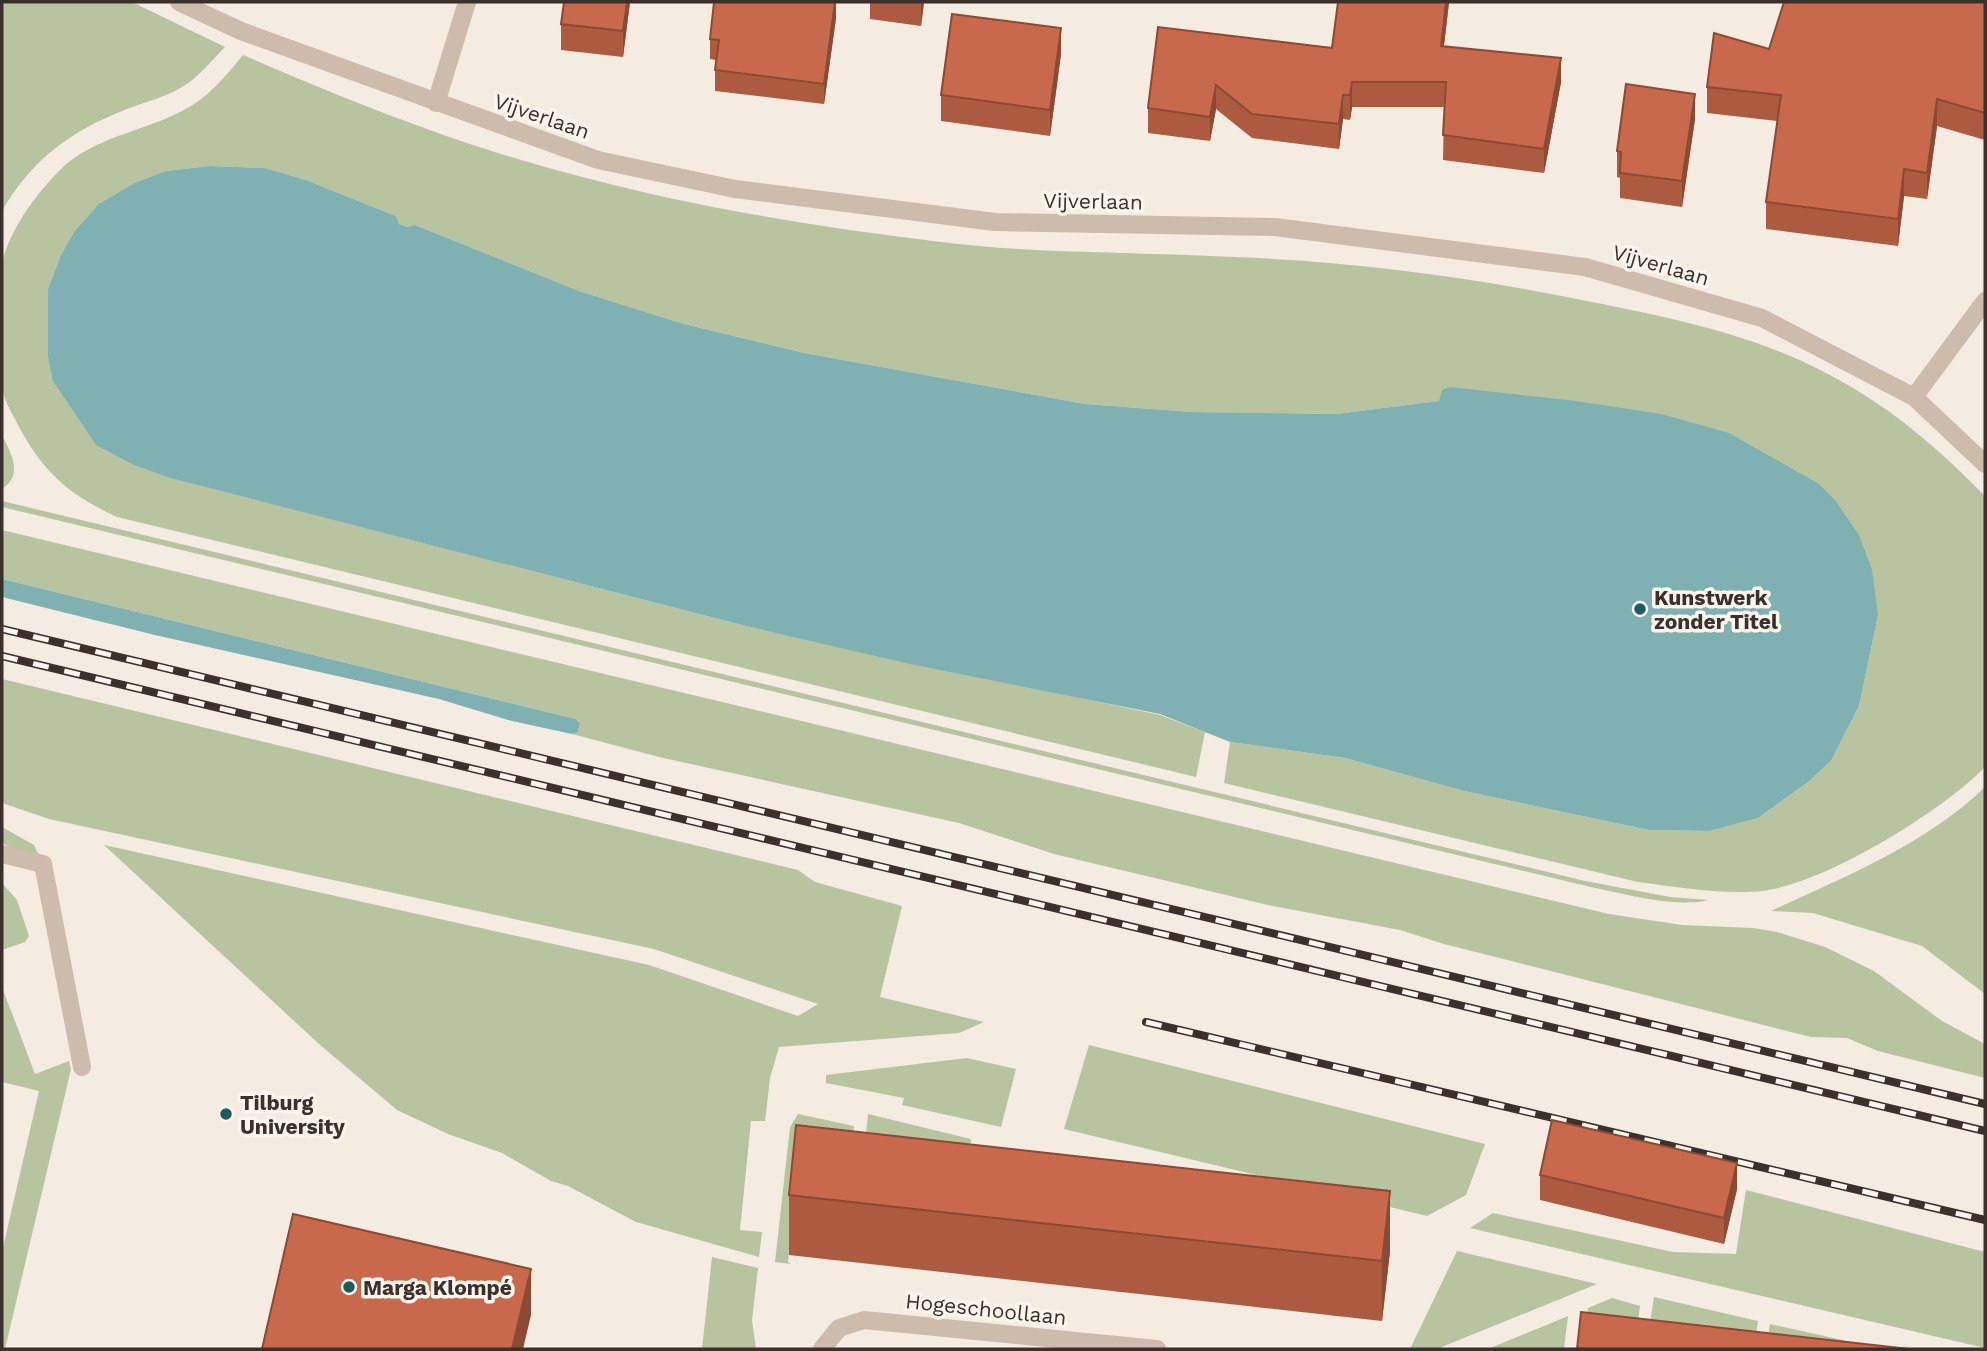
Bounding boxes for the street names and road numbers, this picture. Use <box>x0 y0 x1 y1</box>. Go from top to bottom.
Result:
street label: Vijverlaan <box>491 88 593 144</box>
street label: Vijverlaan <box>1043 188 1143 214</box>
street label: Vijverlaan <box>1610 239 1712 291</box>
street label: Hogeschoollaan <box>904 1288 1068 1330</box>

